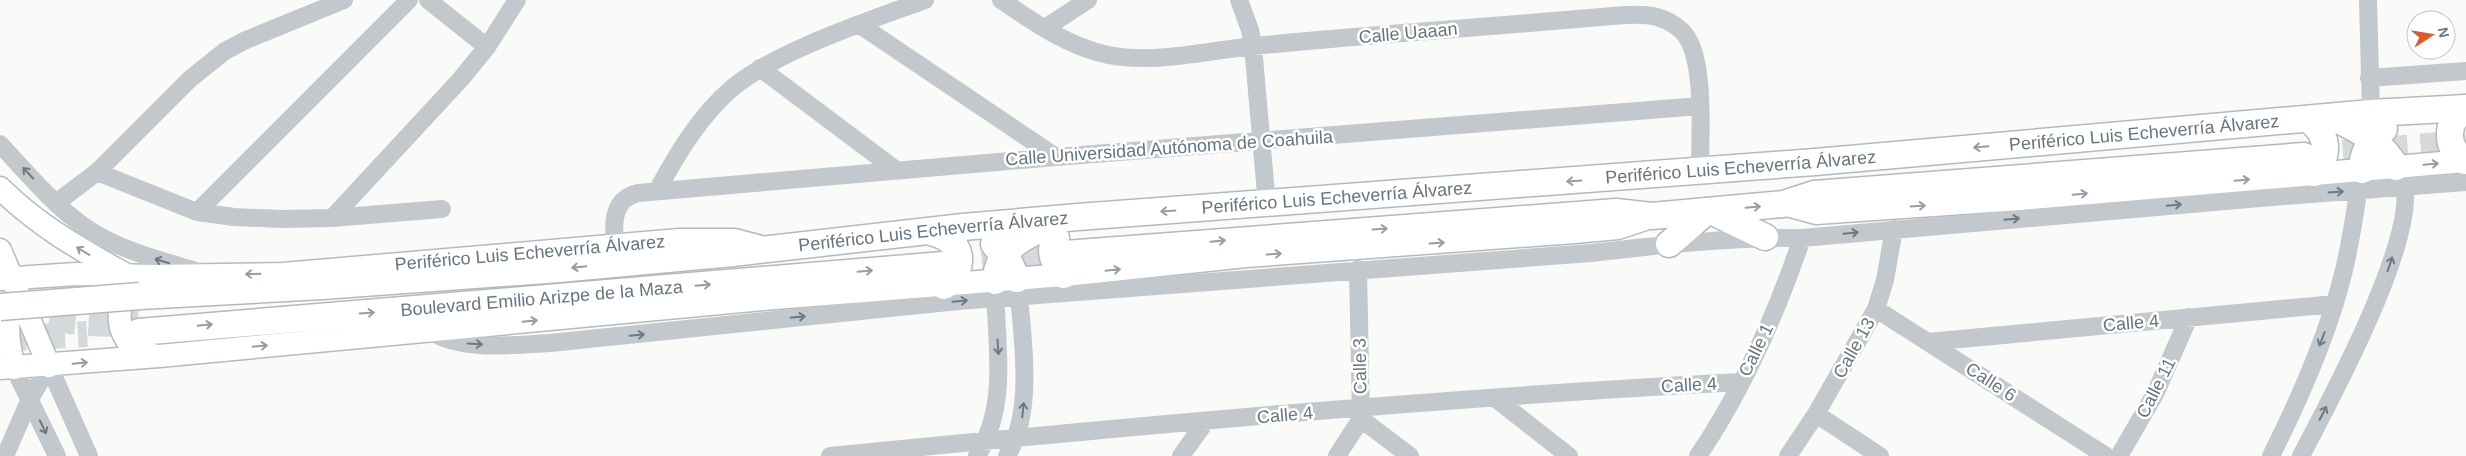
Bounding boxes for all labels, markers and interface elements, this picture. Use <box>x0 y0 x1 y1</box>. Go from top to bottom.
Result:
north arrow <box>2406 10 2456 60</box>
street label: Calle Uaaan <box>1358 19 1458 47</box>
text: N <box>2435 26 2453 39</box>
street label: Periférico Luis Echeverría Álvarez <box>2008 111 2280 155</box>
street label: Calle Universidad Autónoma de Coahuila <box>1005 127 1334 169</box>
one-way arrow <box>1974 142 1990 152</box>
street label: Periférico Luis Echeverría Álvarez <box>1605 147 1877 188</box>
one-way arrow <box>2423 159 2439 169</box>
one-way arrow <box>22 167 34 180</box>
one-way arrow <box>2234 175 2250 184</box>
one-way arrow <box>1566 176 1582 185</box>
street label: Periférico Luis Echeverría Álvarez <box>1201 178 1473 218</box>
one-way arrow <box>2328 187 2344 197</box>
one-way arrow <box>2072 189 2088 199</box>
one-way arrow <box>2166 200 2182 210</box>
one-way arrow <box>1745 202 1761 212</box>
one-way arrow <box>1910 202 1926 211</box>
one-way arrow <box>1160 207 1176 216</box>
street label: Periférico Luis Echeverría Álvarez <box>797 208 1069 256</box>
one-way arrow <box>2004 214 2020 224</box>
one-way arrow <box>1372 224 1388 234</box>
one-way arrow <box>1842 229 1858 238</box>
street label: Periférico Luis Echeverría Álvarez <box>394 231 666 274</box>
one-way arrow <box>1210 236 1226 246</box>
one-way arrow <box>1428 238 1444 247</box>
one-way arrow <box>77 245 91 255</box>
one-way arrow <box>1266 249 1282 258</box>
one-way arrow <box>154 255 170 265</box>
one-way arrow <box>2385 257 2395 273</box>
one-way arrow <box>571 262 587 272</box>
one-way arrow <box>1104 265 1120 275</box>
one-way arrow <box>857 266 873 276</box>
one-way arrow <box>245 269 262 279</box>
street label: Boulevard Emilio Arizpe de la Maza <box>400 277 685 320</box>
one-way arrow <box>695 280 711 290</box>
one-way arrow <box>952 296 968 306</box>
one-way arrow <box>358 308 374 317</box>
street label: Calle 4 <box>2102 311 2160 335</box>
one-way arrow <box>790 312 806 322</box>
street label: Calle 13 <box>1829 314 1879 382</box>
one-way arrow <box>521 316 537 326</box>
street label: Calle 1 <box>1735 320 1777 380</box>
one-way arrow <box>196 321 212 330</box>
one-way arrow <box>628 330 644 340</box>
one-way arrow <box>2317 331 2326 346</box>
street label: Calle 3 <box>1350 338 1370 394</box>
one-way arrow <box>994 339 1003 355</box>
one-way arrow <box>466 340 482 349</box>
one-way arrow <box>251 341 267 351</box>
street label: Calle 11 <box>2132 355 2180 421</box>
one-way arrow <box>72 358 88 368</box>
street label: Calle 6 <box>1962 358 2020 406</box>
street label: Calle 4 <box>1660 374 1718 396</box>
one-way arrow <box>1018 403 1028 419</box>
street label: Calle 4 <box>1256 403 1314 427</box>
one-way arrow <box>2318 405 2328 420</box>
one-way arrow <box>39 419 49 434</box>

